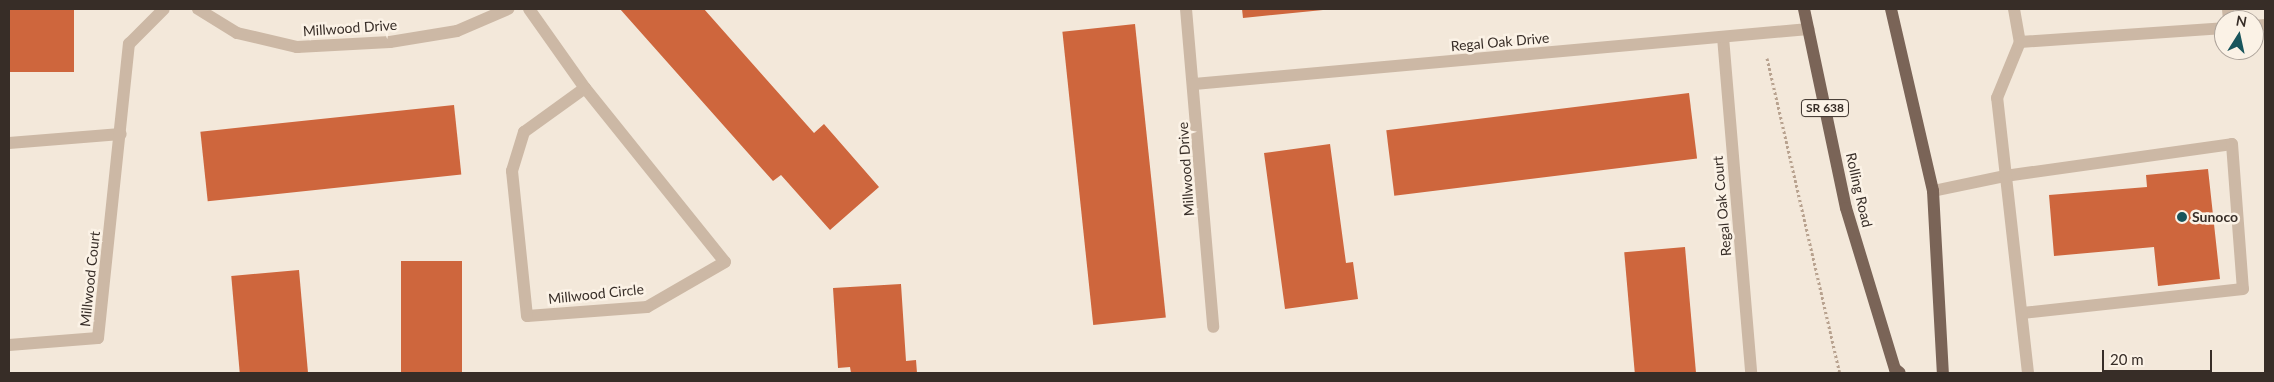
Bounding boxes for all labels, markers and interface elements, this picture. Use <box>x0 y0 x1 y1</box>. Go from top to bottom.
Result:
north arrow <box>2214 10 2264 60</box>
text: N <box>2235 11 2248 30</box>
street label: Millwood Drive <box>302 16 398 40</box>
street label: Regal Oak Drive <box>1450 29 1550 55</box>
road number: SR 638 <box>1800 99 1850 118</box>
street label: Millwood Drive <box>1174 121 1198 217</box>
street label: Rolling Road <box>1842 151 1876 229</box>
street label: Regal Oak Court <box>1709 155 1735 257</box>
place label: Sunoco <box>2192 209 2238 225</box>
marker: Sunoco <box>2176 211 2188 223</box>
street label: Millwood Court <box>77 230 103 328</box>
street label: Millwood Circle <box>547 281 645 307</box>
scale bar <box>2104 340 2214 372</box>
text: 20 m <box>2110 350 2144 368</box>

